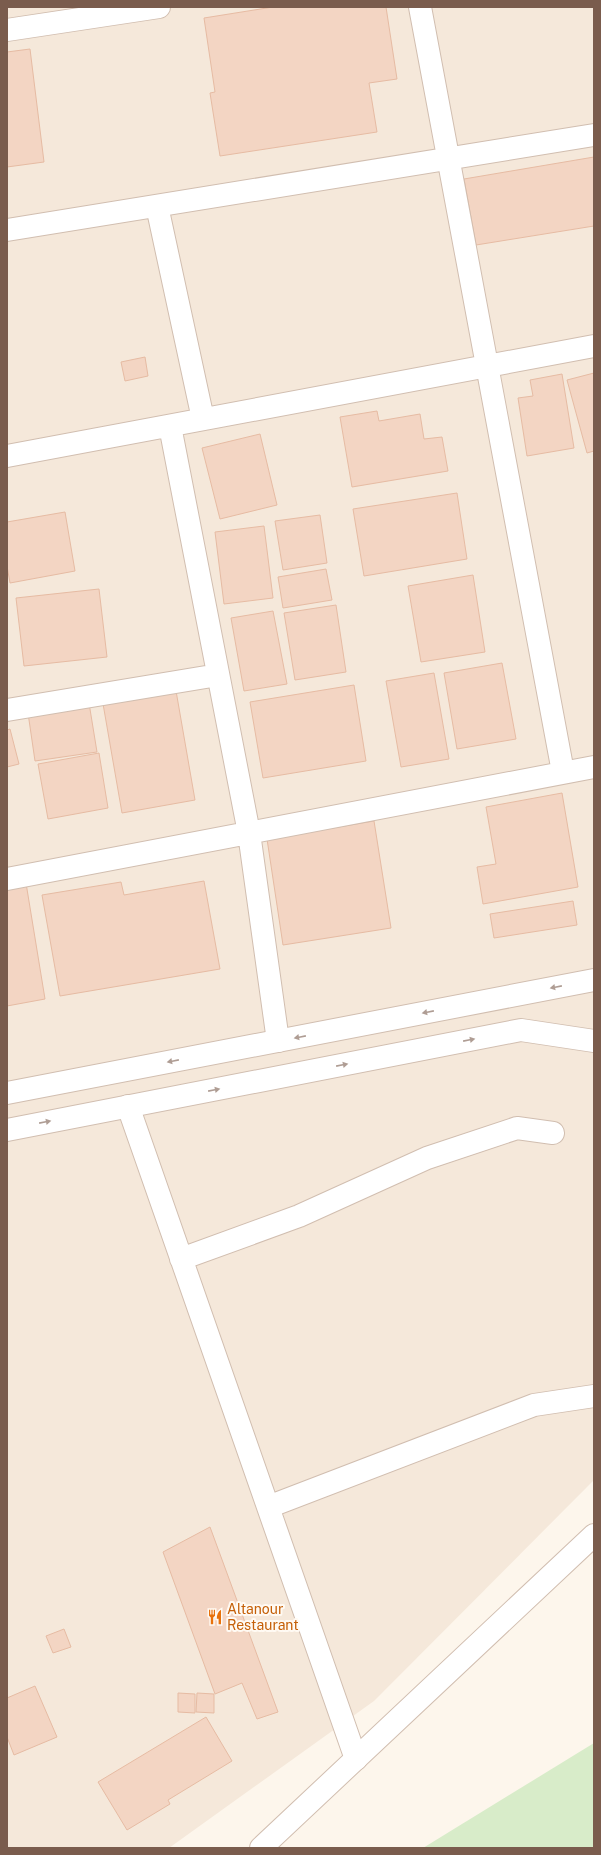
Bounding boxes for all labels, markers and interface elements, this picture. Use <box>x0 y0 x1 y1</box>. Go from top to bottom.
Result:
one-way arrow <box>550 984 562 990</box>
one-way arrow <box>422 1009 434 1015</box>
one-way arrow <box>294 1034 307 1040</box>
one-way arrow <box>463 1037 476 1043</box>
one-way arrow <box>167 1058 179 1064</box>
one-way arrow <box>336 1062 348 1068</box>
one-way arrow <box>208 1086 220 1092</box>
one-way arrow <box>39 1119 51 1125</box>
place label: Altanour Restaurant <box>227 1601 299 1633</box>
restaurant icon: Altanour Restaurant <box>206 1608 224 1626</box>

